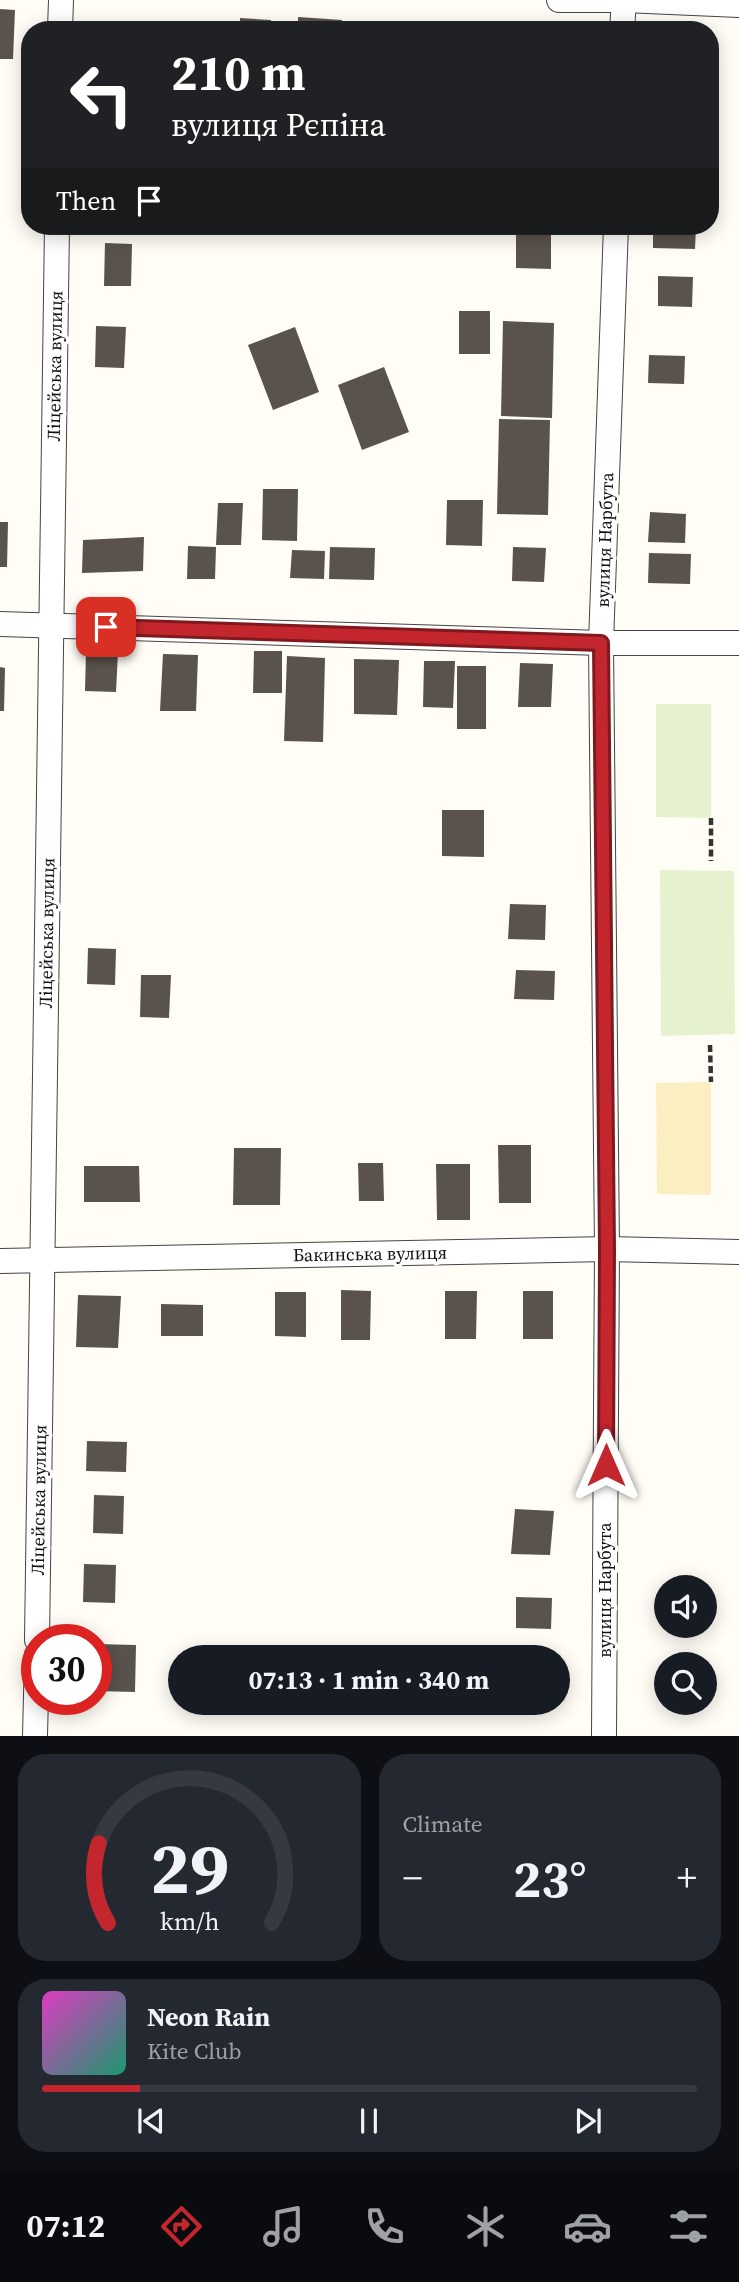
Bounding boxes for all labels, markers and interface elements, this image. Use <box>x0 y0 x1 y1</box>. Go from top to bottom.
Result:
text: 210 m <box>171 39 306 106</box>
icon: left <box>56 49 147 140</box>
text: вулиця Рєпіна <box>171 103 386 147</box>
icon: arrive <box>130 182 168 220</box>
text: Then <box>56 183 116 219</box>
street label: Ліцейська вулиця <box>41 290 68 442</box>
street label: вулиця Нарбута <box>590 471 619 608</box>
pin <box>76 597 136 657</box>
icon: arrive <box>87 608 125 646</box>
street label: Ліцейська вулиця <box>33 857 60 1009</box>
street label: Бакинська вулиця <box>293 1240 447 1267</box>
street label: Ліцейська вулиця <box>25 1424 52 1576</box>
position arrow <box>569 1428 643 1502</box>
street label: вулиця Нарбута <box>592 1521 617 1658</box>
map controls <box>654 1575 717 1715</box>
button: sound <box>654 1575 717 1638</box>
speed limit sign: 30 <box>21 1624 112 1715</box>
button: search <box>654 1652 717 1715</box>
text: 07:13 · 1 min · 340 m <box>249 1662 489 1698</box>
text: Climate <box>403 1808 482 1840</box>
text: 29 <box>150 1819 229 1918</box>
text: 23° <box>513 1843 586 1914</box>
text: − <box>403 1852 423 1904</box>
text: + <box>677 1852 697 1904</box>
text: km/h <box>159 1904 219 1938</box>
text: Neon Rain <box>147 1999 270 2035</box>
text: Kite Club <box>147 2035 242 2067</box>
icon: previous <box>132 2102 170 2140</box>
icon: pause <box>350 2102 388 2140</box>
icon: next <box>569 2102 607 2140</box>
icon: directions <box>157 2202 206 2251</box>
icon: music <box>259 2202 308 2251</box>
icon: phone <box>360 2202 409 2251</box>
icon: climate <box>461 2202 510 2251</box>
icon: car <box>563 2202 612 2251</box>
icon: filters <box>664 2202 713 2251</box>
text: 07:12 <box>26 2204 105 2248</box>

